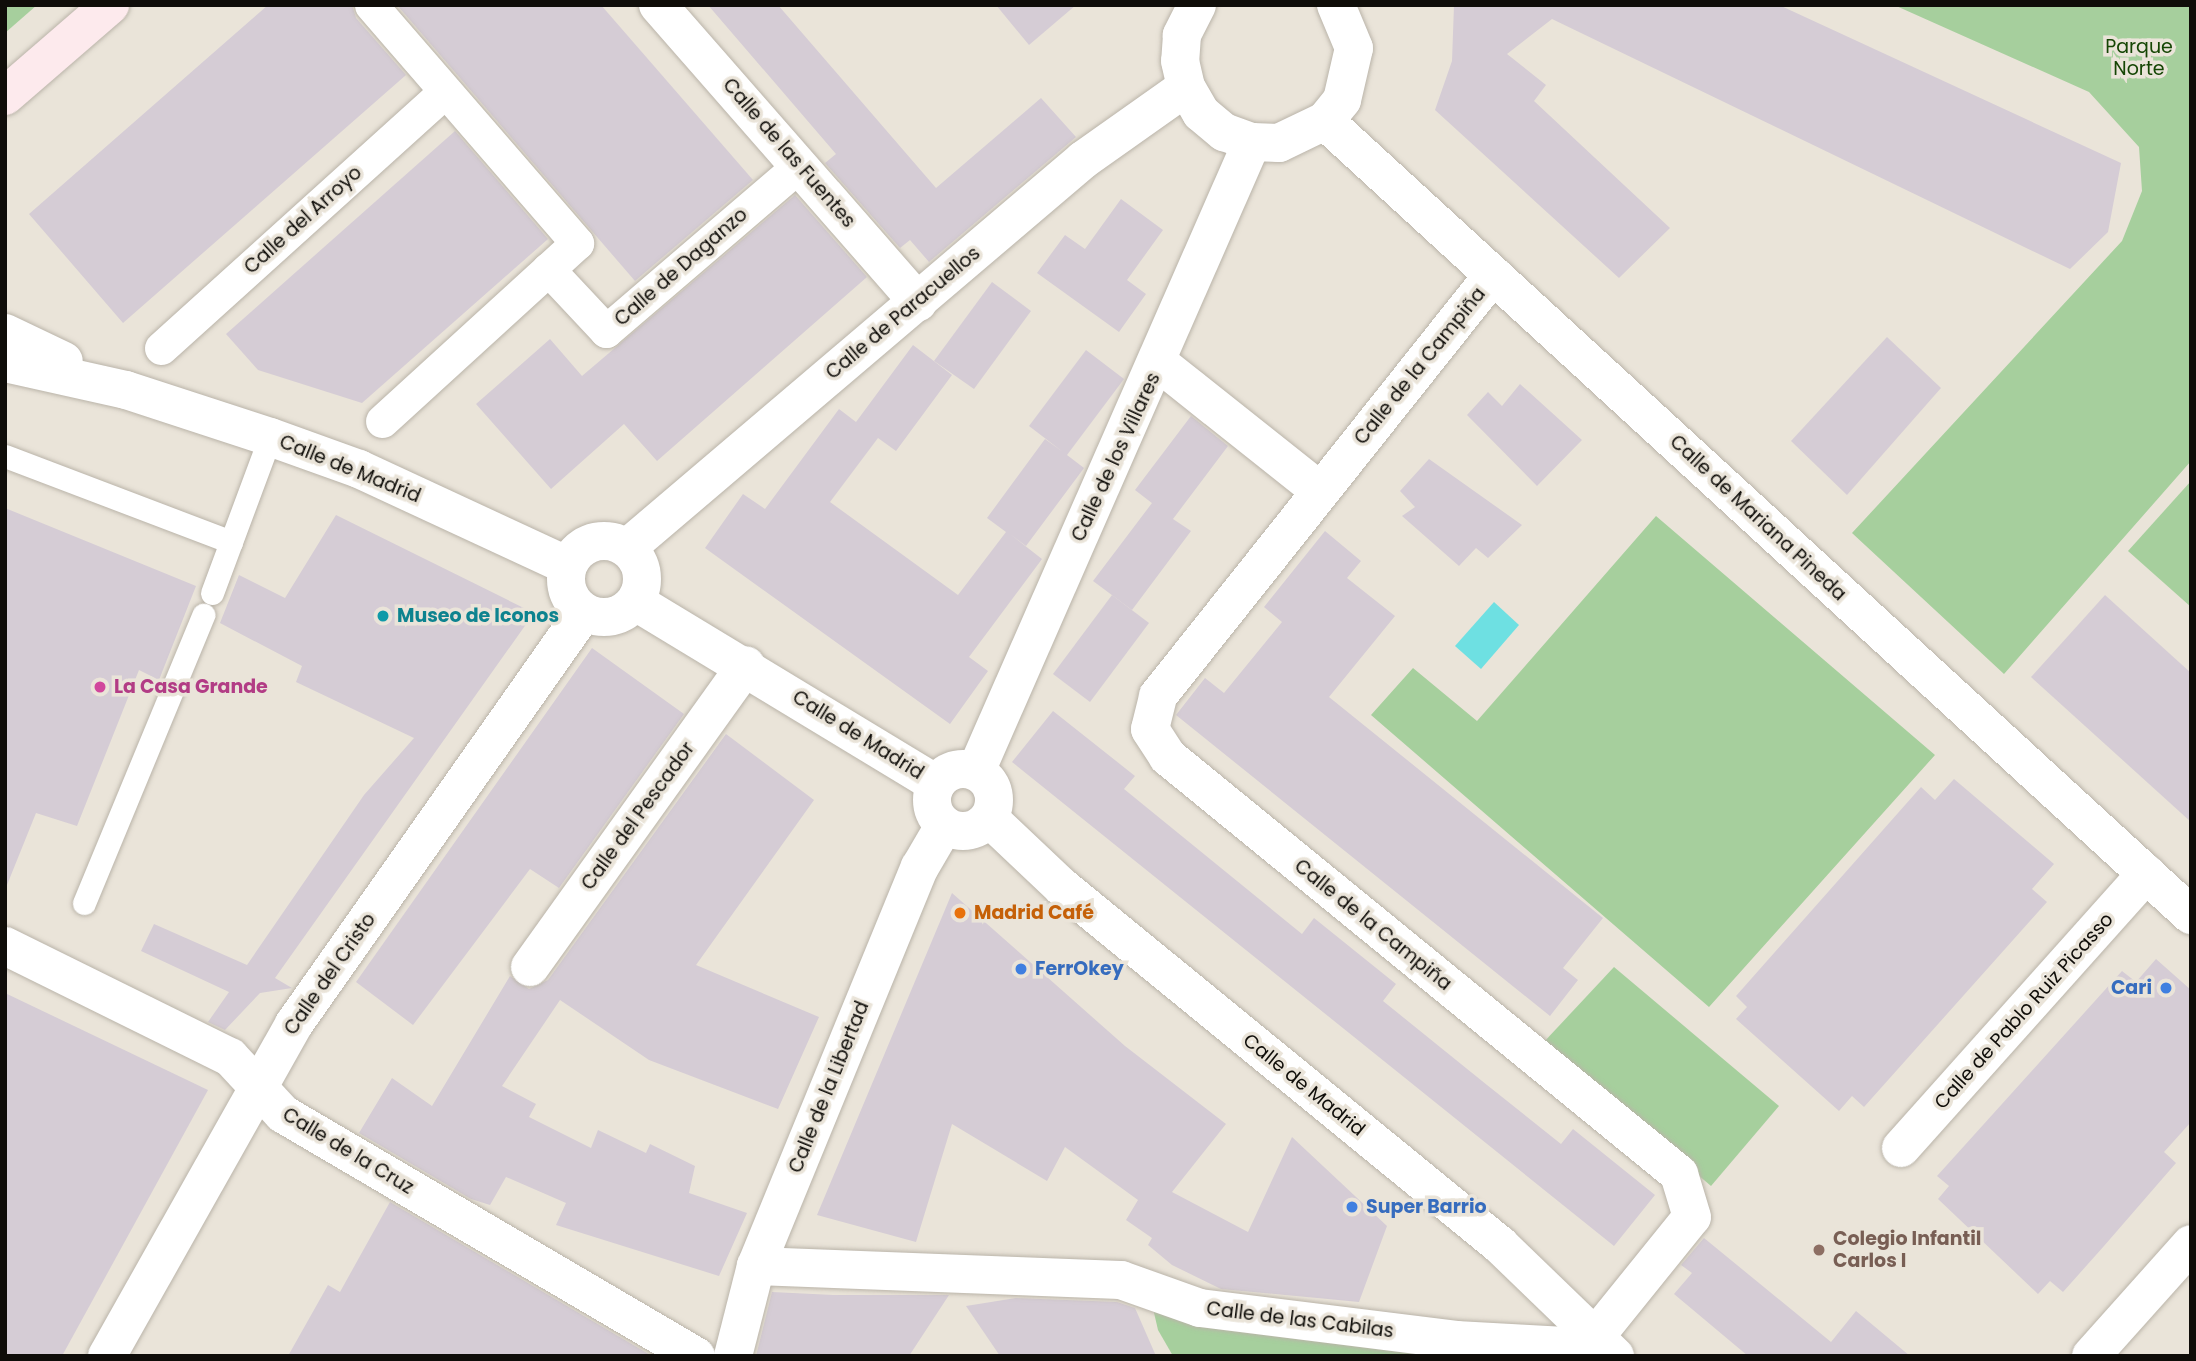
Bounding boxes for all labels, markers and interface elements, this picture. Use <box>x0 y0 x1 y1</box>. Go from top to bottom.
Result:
park label: Parque Norte <box>2105 36 2173 80</box>
street label: Calle de las Fuentes <box>718 74 860 232</box>
street label: Calle del Arroyo <box>240 161 366 279</box>
street label: Calle de Daganzo <box>610 203 752 331</box>
street label: Calle de Paracuellos <box>821 242 985 384</box>
street label: Calle de la Campiña <box>1350 283 1490 449</box>
street label: Calle de los Villares <box>1067 369 1165 545</box>
street label: Calle de Madrid <box>276 430 424 508</box>
street label: Calle de Mariana Pineda <box>1665 430 1851 606</box>
place label: Museo de Iconos <box>397 605 559 627</box>
marker: Museo de Iconos <box>375 608 391 624</box>
place label: La Casa Grande <box>114 676 268 698</box>
marker: La Casa Grande <box>92 679 108 695</box>
street label: Calle de Madrid <box>788 686 928 784</box>
street label: Calle del Pescador <box>577 738 699 894</box>
street label: Calle de la Campiña <box>1290 855 1456 995</box>
place label: Madrid Café <box>974 902 1094 924</box>
marker: Madrid Café <box>952 905 968 921</box>
street label: Calle de Pablo Ruiz Picasso <box>1930 908 2118 1114</box>
street label: Calle del Cristo <box>280 909 380 1039</box>
place label: FerrOkey <box>1035 958 1124 980</box>
marker: FerrOkey <box>1013 961 1029 977</box>
place label: Cari <box>2111 977 2152 999</box>
marker: Cari <box>2158 980 2174 996</box>
street label: Calle de la Libertad <box>784 998 874 1176</box>
street label: Calle de Madrid <box>1239 1029 1369 1141</box>
street label: Calle de la Cruz <box>278 1103 418 1199</box>
place label: Super Barrio <box>1366 1196 1487 1218</box>
marker: Super Barrio <box>1344 1199 1360 1215</box>
place label: Colegio Infantil Carlos I <box>1833 1228 1981 1272</box>
marker: Colegio Infantil Carlos I <box>1811 1242 1827 1258</box>
street label: Calle de las Cabilas <box>1205 1297 1395 1343</box>

